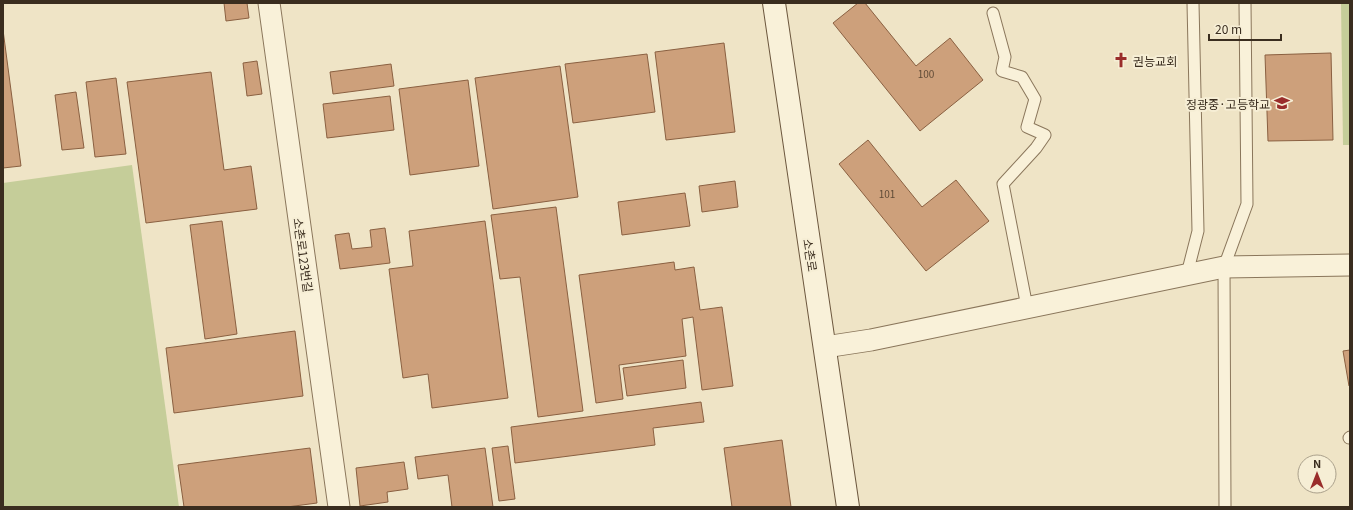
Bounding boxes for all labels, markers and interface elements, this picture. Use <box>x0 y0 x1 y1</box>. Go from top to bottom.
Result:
scale bar <box>1209 16 1281 42</box>
text: 20 m <box>1215 20 1242 37</box>
church icon: 권능교회 <box>1112 51 1130 69</box>
place label: 권능교회 <box>1133 52 1177 69</box>
house number: 100 <box>918 66 935 81</box>
school or university icon: 정광중·고등학교 <box>1273 94 1291 112</box>
place label: 정광중·고등학교 <box>1186 95 1270 112</box>
house number: 101 <box>879 186 895 201</box>
street label: 소촌로123번길 <box>290 217 318 293</box>
street label: 소촌로 <box>800 237 822 273</box>
north arrow <box>1297 454 1337 494</box>
text: N <box>1313 455 1321 471</box>

